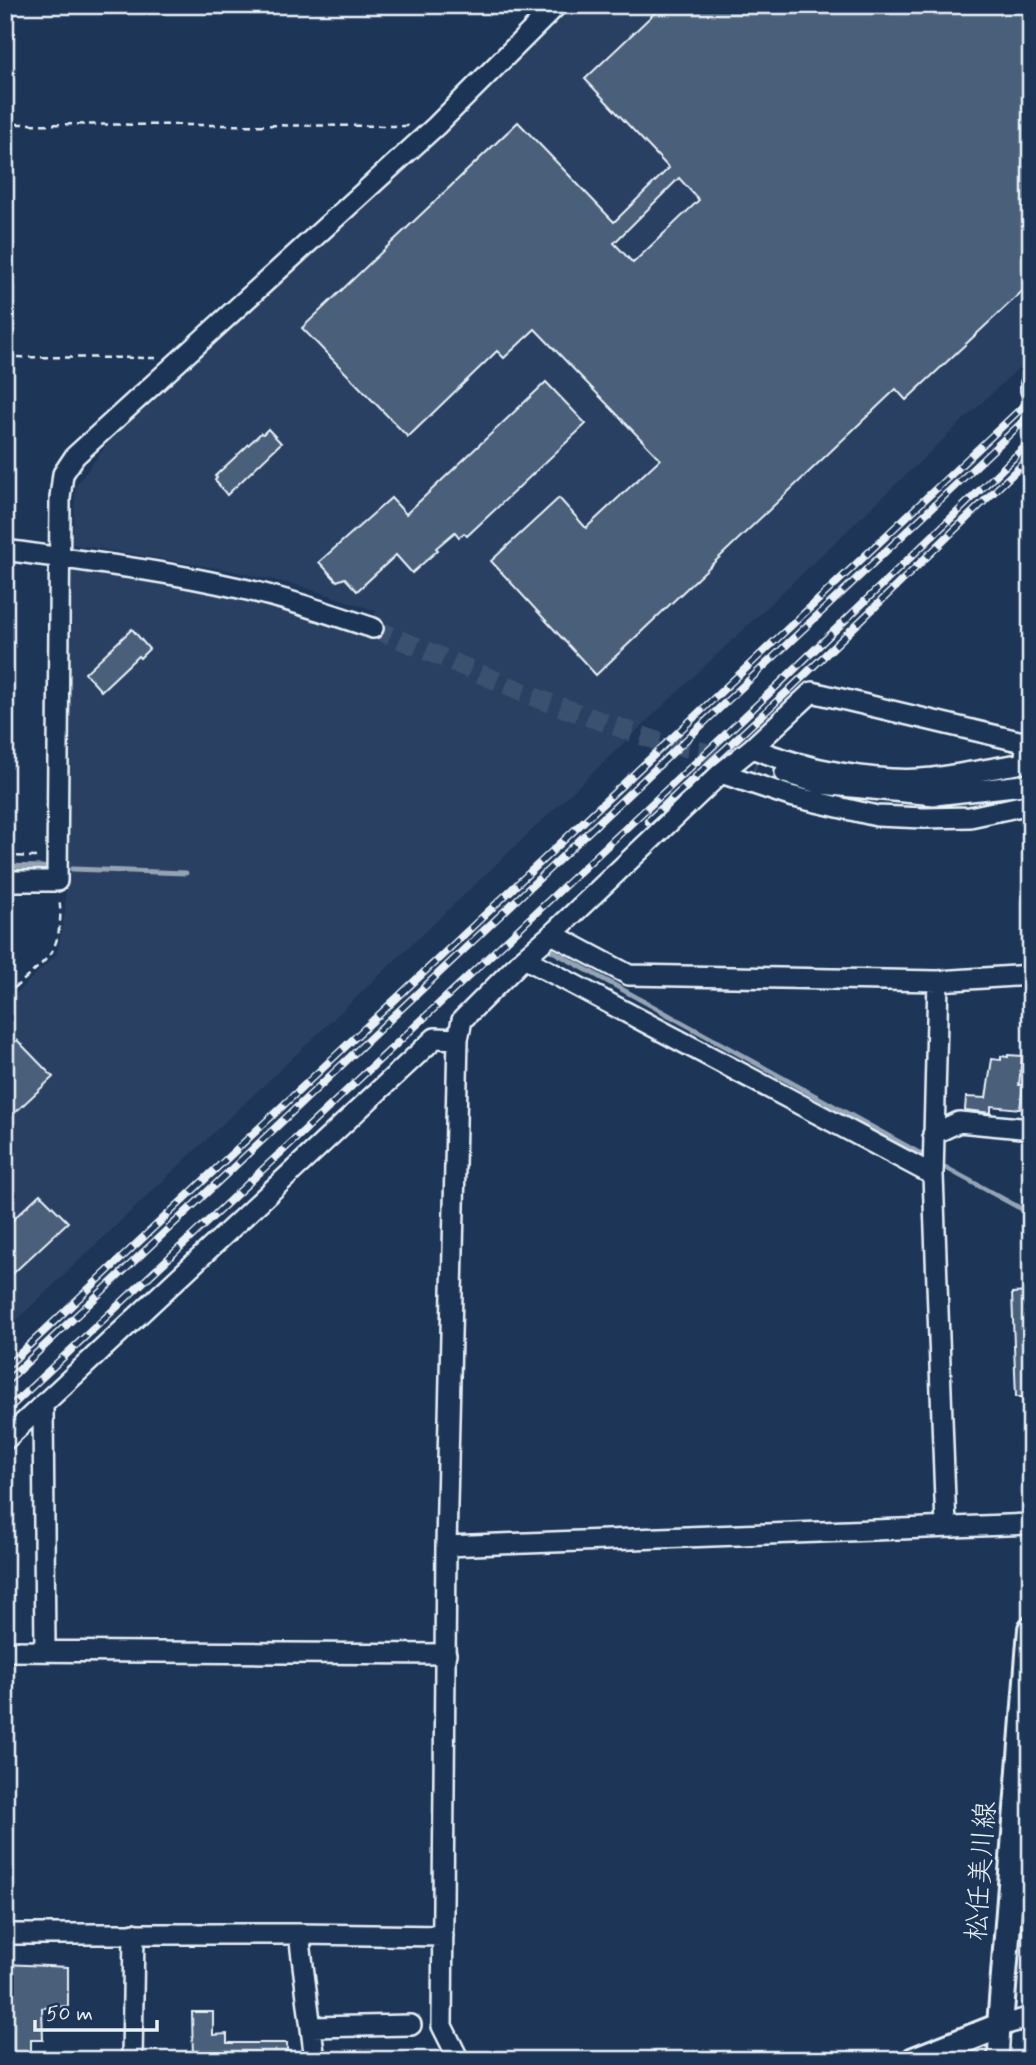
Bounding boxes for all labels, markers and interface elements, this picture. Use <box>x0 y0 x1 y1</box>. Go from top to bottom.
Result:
street label: 松任美川線 <box>959 1800 1005 1942</box>
scale bar <box>35 1988 158 2032</box>
text: 50 m <box>46 2000 93 2028</box>

